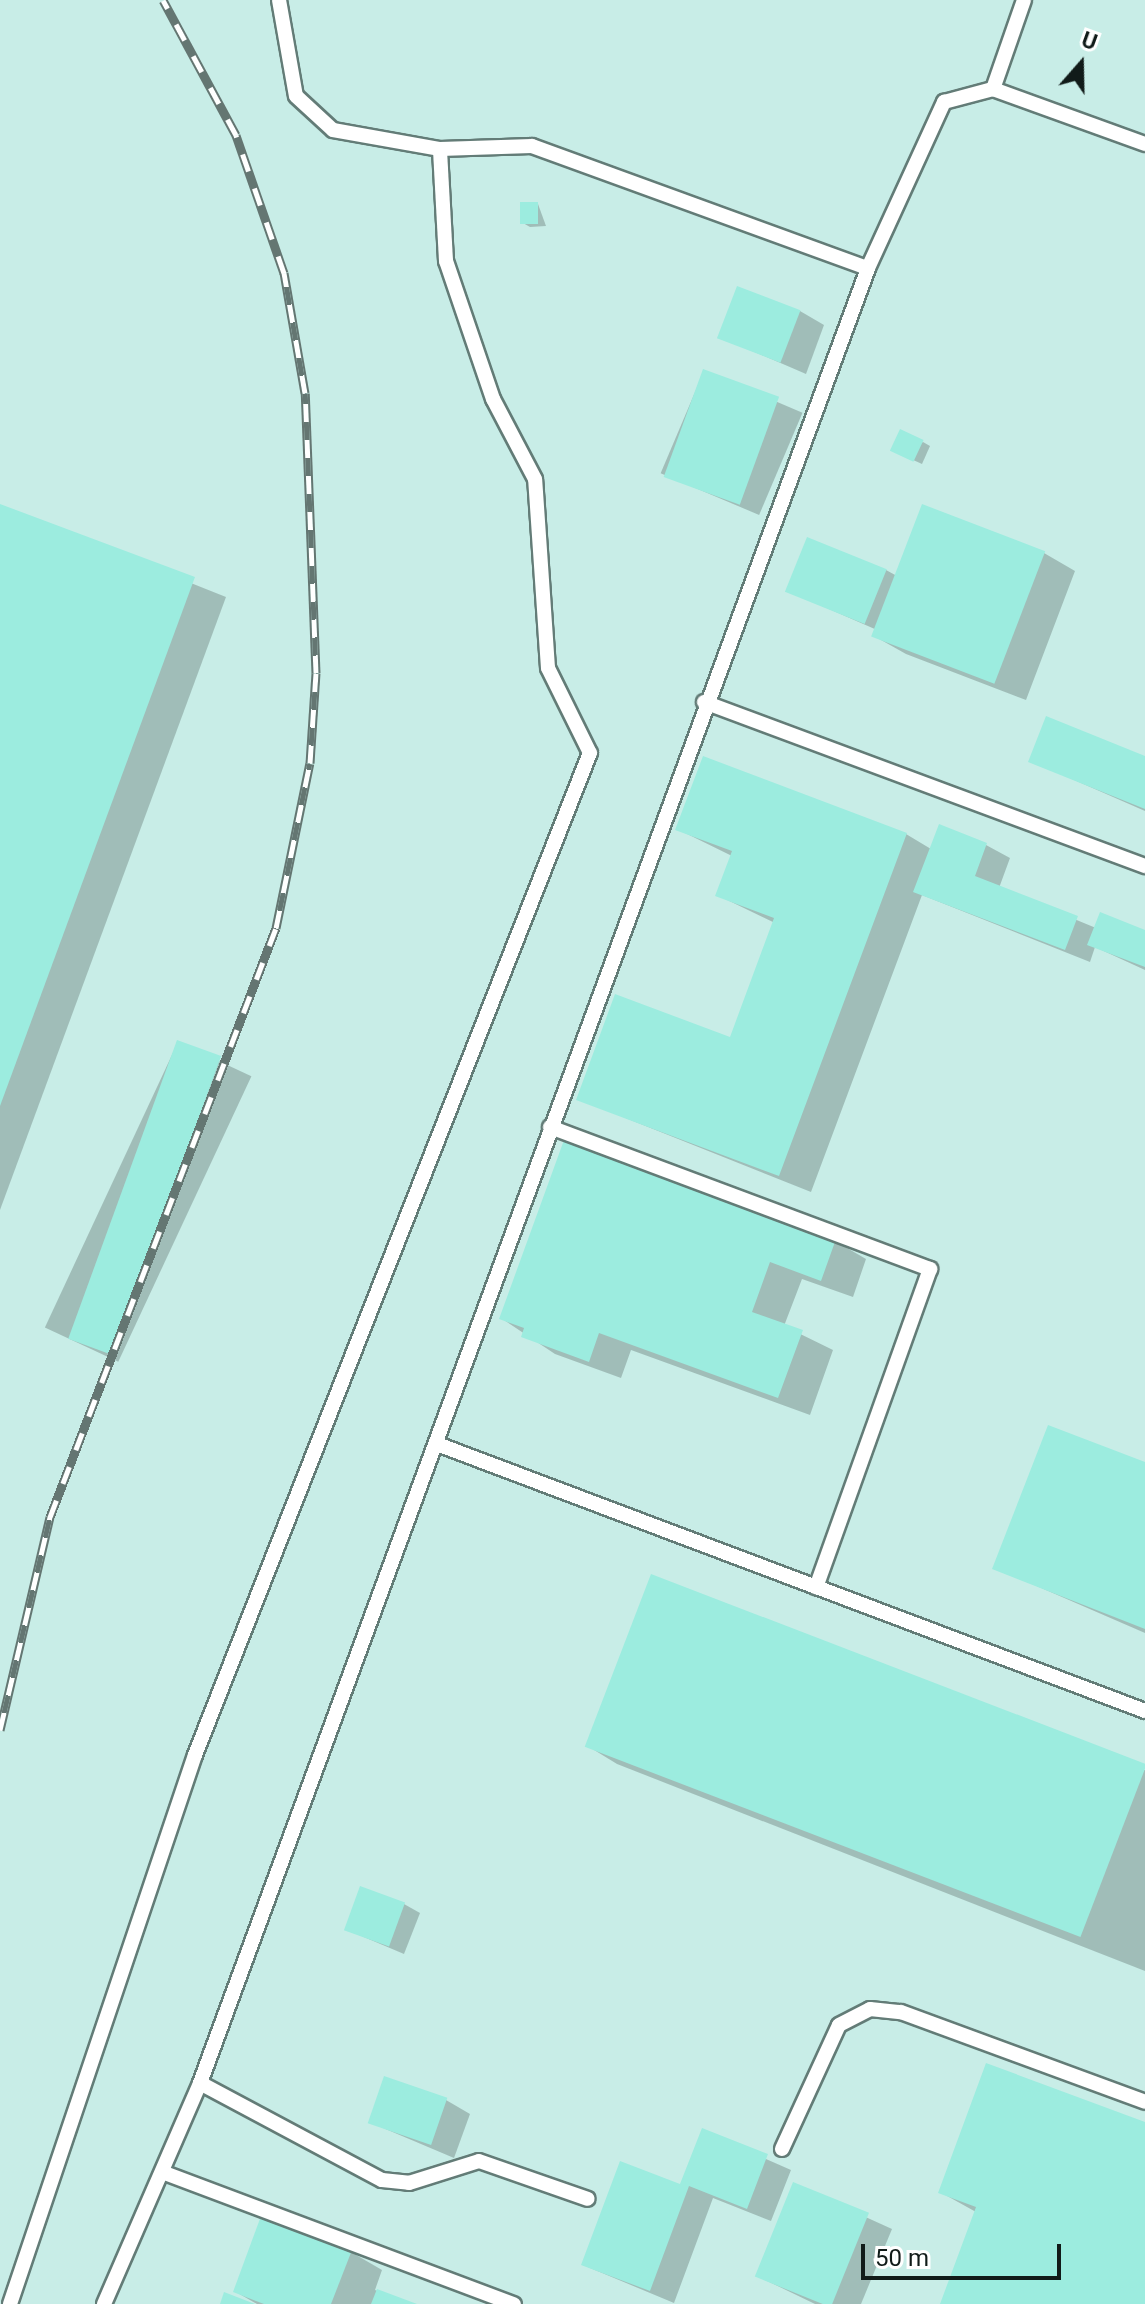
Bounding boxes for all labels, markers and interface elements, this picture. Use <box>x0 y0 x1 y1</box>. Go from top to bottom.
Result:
north arrow <box>1041 24 1121 104</box>
text: U <box>1078 27 1100 55</box>
scale bar <box>865 2228 1065 2278</box>
text: 50 m <box>875 2244 929 2272</box>

